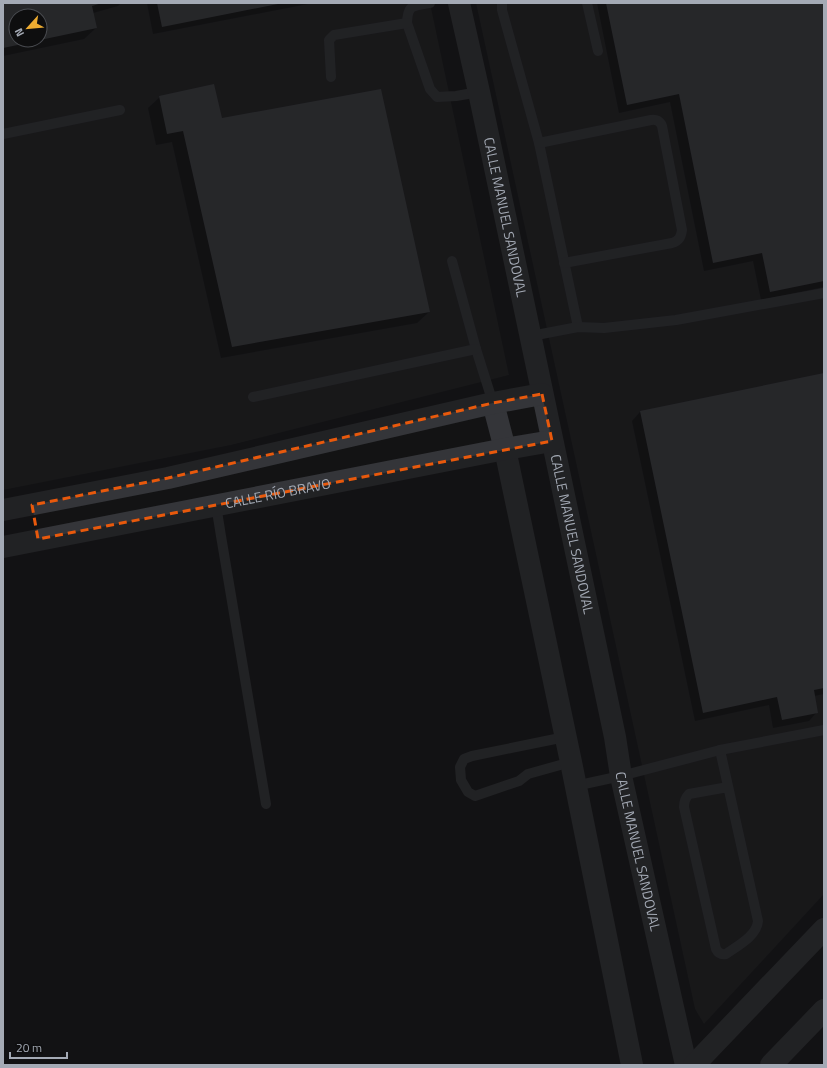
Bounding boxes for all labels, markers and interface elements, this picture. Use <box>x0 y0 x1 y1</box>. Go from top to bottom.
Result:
north arrow <box>8 8 48 48</box>
text: N <box>10 26 28 40</box>
street label: CALLE MANUEL SANDOVAL <box>479 135 533 299</box>
street label: CALLE MANUEL SANDOVAL <box>546 452 600 616</box>
street label: CALLE RÍO BRAVO <box>223 472 332 513</box>
street label: CALLE MANUEL SANDOVAL <box>610 770 667 933</box>
scale bar <box>10 1034 67 1060</box>
text: 20 m <box>16 1038 42 1057</box>

